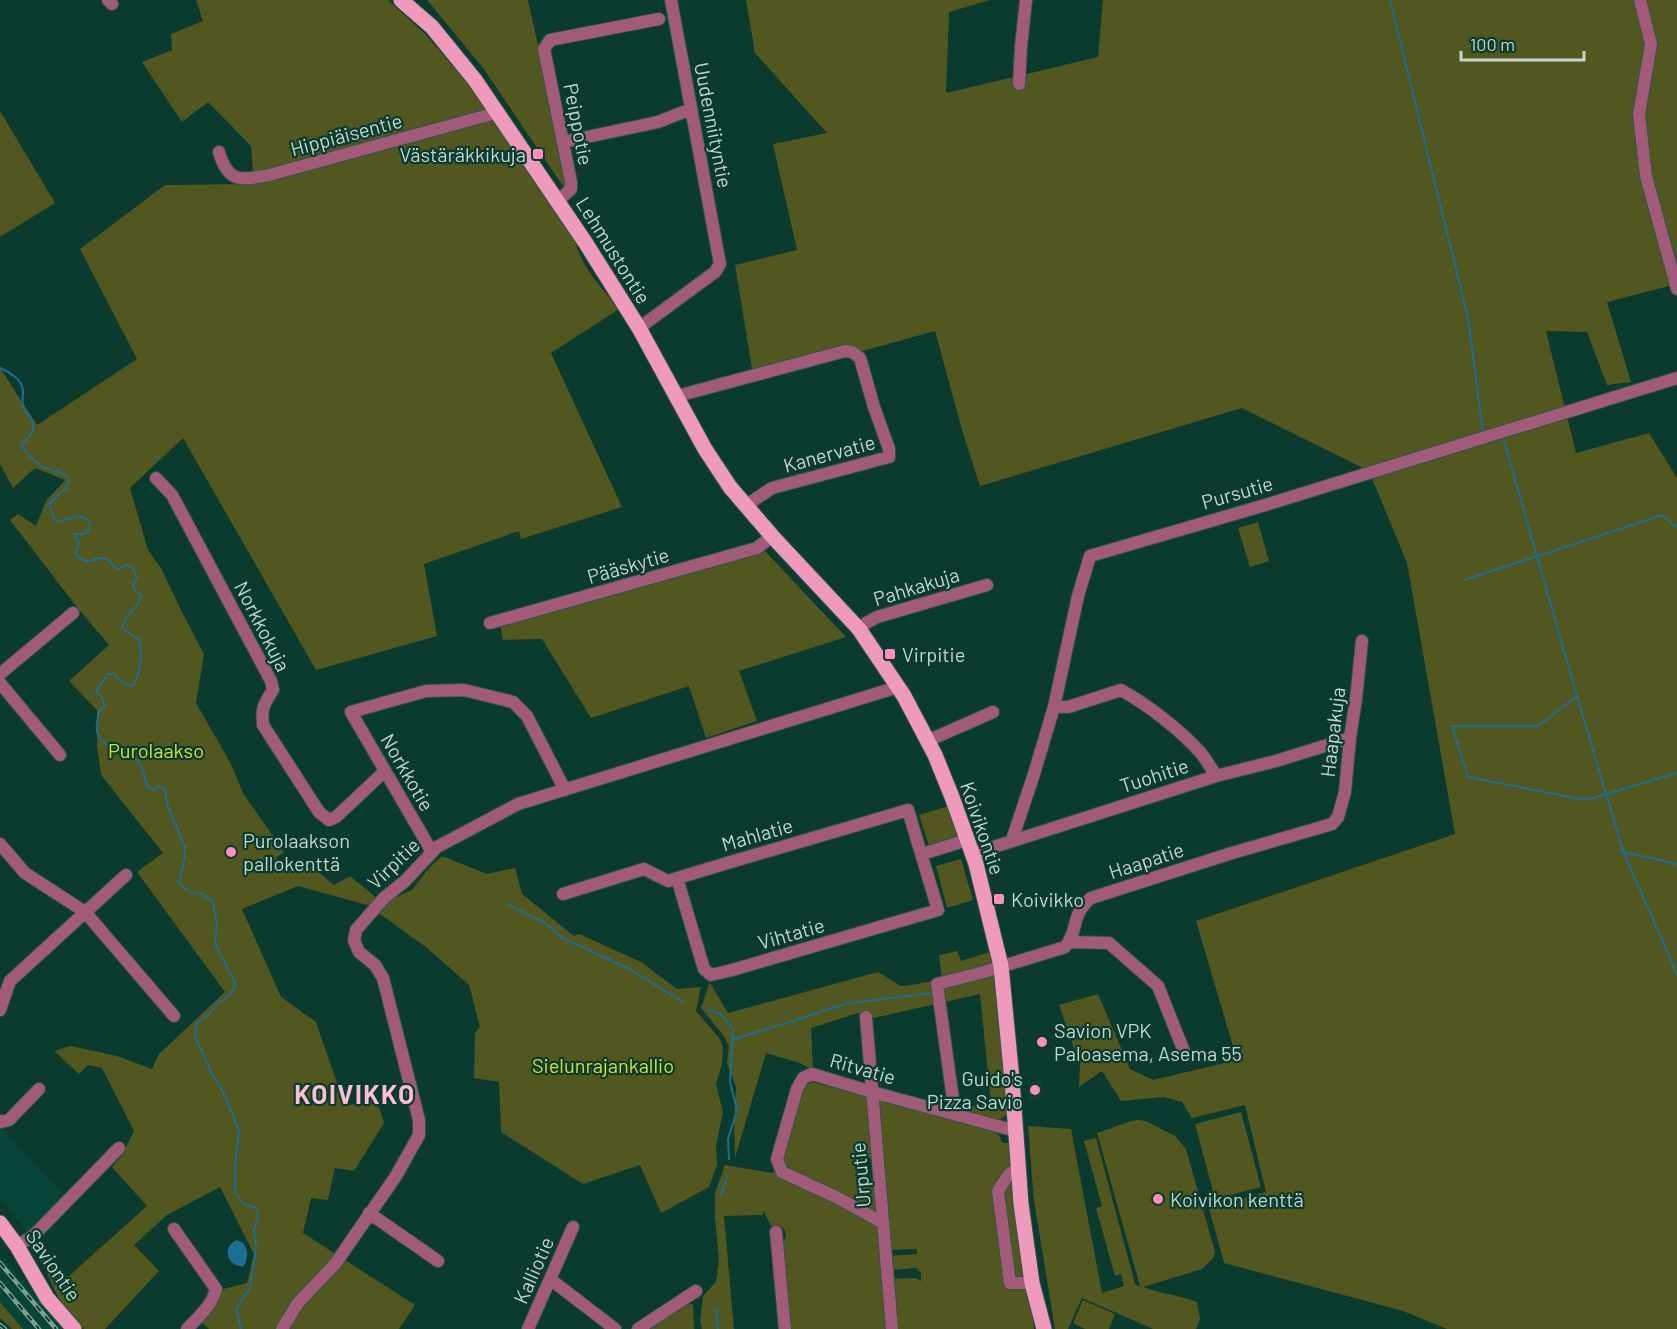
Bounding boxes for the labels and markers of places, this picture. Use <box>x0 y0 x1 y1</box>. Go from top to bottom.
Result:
place label: Västäräkkikuja <box>399 142 526 166</box>
marker: Västäräkkikuja <box>531 147 545 161</box>
place label: Virpitie <box>902 642 965 666</box>
marker: Virpitie <box>883 647 897 661</box>
place label: Purolaakson pallokenttä <box>243 828 350 875</box>
marker: Purolaakson pallokenttä <box>224 845 238 859</box>
place label: Koivikko <box>1011 887 1084 911</box>
marker: Koivikko <box>992 892 1006 906</box>
place label: Savion VPK Paloasema, Asema 55 <box>1054 1018 1242 1065</box>
marker: Savion VPK Paloasema, Asema 55 <box>1035 1035 1049 1049</box>
place label: Guido's Pizza Savio <box>927 1066 1023 1113</box>
marker: Guido's Pizza Savio <box>1028 1083 1042 1097</box>
place label: Koivikon kenttä <box>1170 1187 1304 1211</box>
marker: Koivikon kenttä <box>1151 1192 1165 1206</box>

